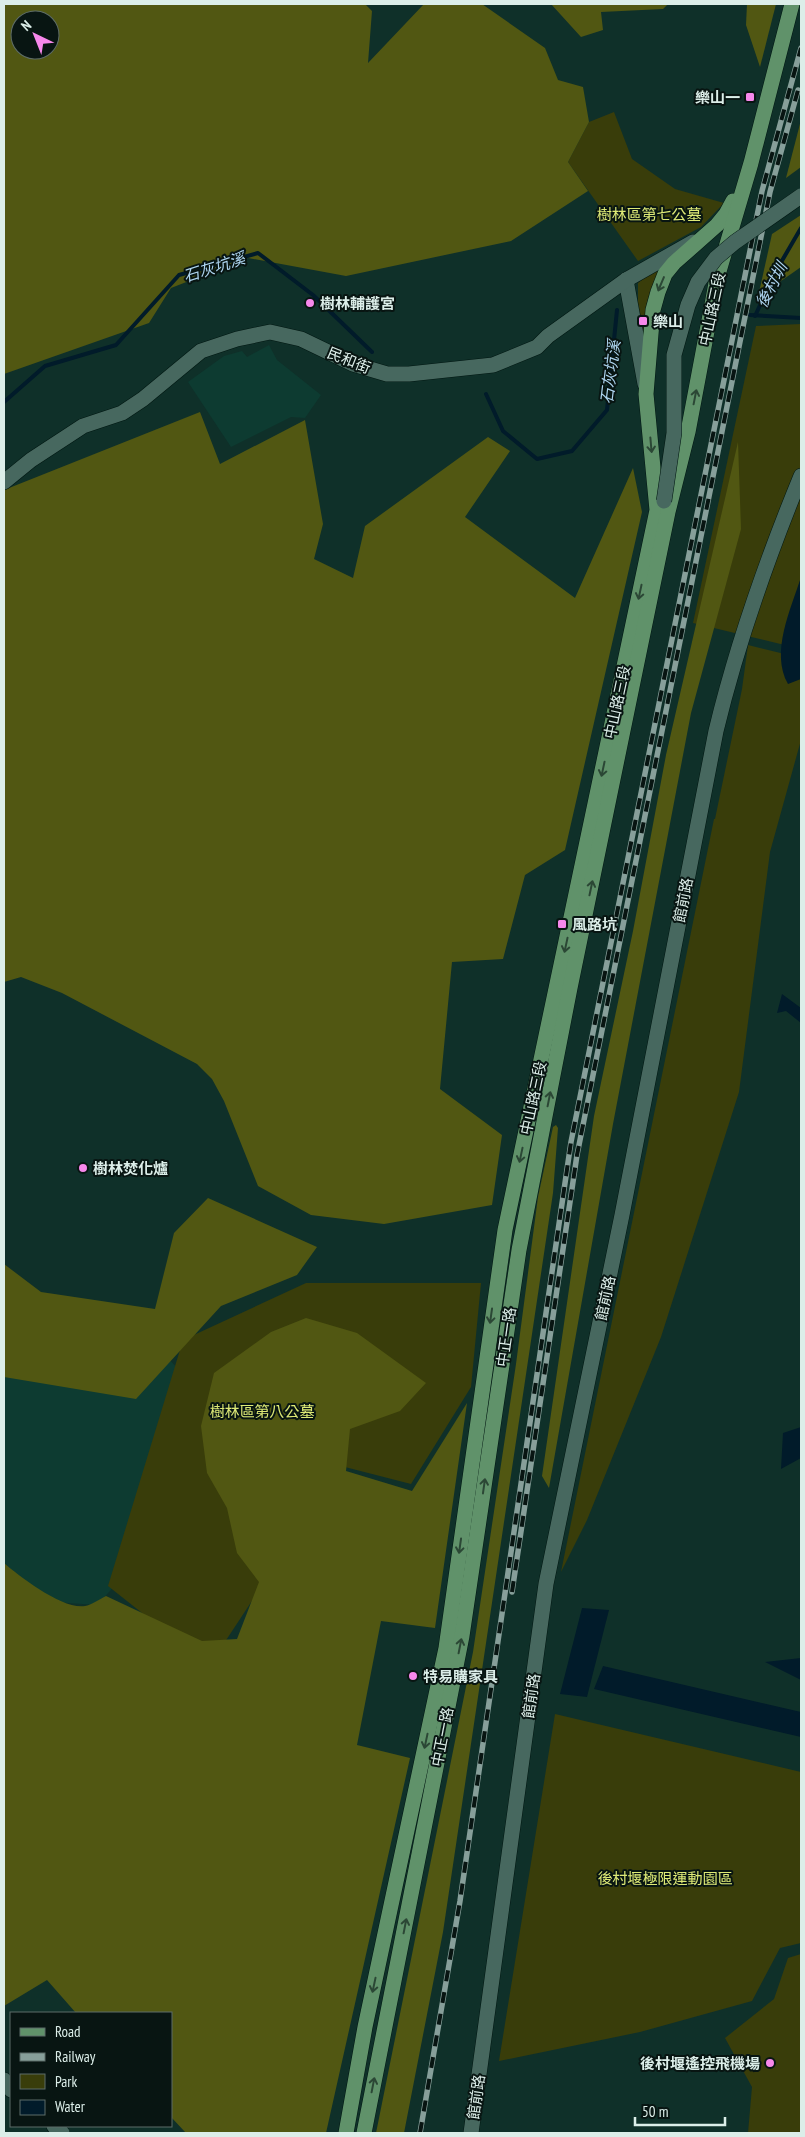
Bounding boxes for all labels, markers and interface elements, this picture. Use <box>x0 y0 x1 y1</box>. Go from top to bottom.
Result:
north arrow <box>10 10 60 60</box>
text: N <box>17 16 35 35</box>
place label: 樂山一 <box>695 88 740 107</box>
marker: 樂山一 <box>744 91 756 103</box>
park label: 樹林區第七公墓 <box>596 205 702 224</box>
water label: 石灰坑溪 <box>180 247 249 286</box>
water label: 後村圳 <box>751 257 792 311</box>
street label: 中山路三段 <box>695 270 729 348</box>
one-way arrow <box>655 276 665 291</box>
place label: 樹林輔護宮 <box>320 294 395 313</box>
marker: 樹林輔護宮 <box>304 297 316 309</box>
place label: 樂山 <box>653 312 683 331</box>
marker: 樂山 <box>637 315 649 327</box>
water label: 石灰坑溪 <box>596 337 624 405</box>
street label: 民和街 <box>325 343 373 377</box>
one-way arrow <box>690 389 700 405</box>
one-way arrow <box>646 437 656 453</box>
one-way arrow <box>635 584 644 600</box>
street label: 中山路三段 <box>600 663 634 741</box>
one-way arrow <box>598 760 607 776</box>
street label: 館前路 <box>669 876 697 924</box>
one-way arrow <box>587 880 596 896</box>
place label: 風路坑 <box>572 915 617 934</box>
marker: 風路坑 <box>556 918 568 930</box>
one-way arrow <box>560 936 570 952</box>
street label: 中山路三段 <box>516 1059 550 1137</box>
one-way arrow <box>544 1091 554 1107</box>
one-way arrow <box>515 1146 525 1162</box>
place label: 樹林焚化爐 <box>93 1159 168 1178</box>
marker: 樹林焚化爐 <box>77 1162 89 1174</box>
street label: 館前路 <box>591 1274 619 1322</box>
street label: 中正一路 <box>492 1306 520 1368</box>
one-way arrow <box>486 1308 496 1324</box>
park label: 樹林區第八公墓 <box>209 1402 315 1421</box>
one-way arrow <box>479 1478 489 1494</box>
one-way arrow <box>455 1538 465 1554</box>
one-way arrow <box>456 1639 465 1655</box>
place label: 特易購家具 <box>423 1667 498 1686</box>
marker: 特易購家具 <box>407 1670 419 1682</box>
street label: 館前路 <box>518 1672 544 1720</box>
street label: 中正一路 <box>427 1706 457 1768</box>
one-way arrow <box>421 1732 431 1748</box>
park label: 後村堰極限運動園區 <box>597 1869 733 1888</box>
one-way arrow <box>400 1918 410 1934</box>
one-way arrow <box>369 1977 378 1993</box>
legend <box>10 2012 172 2127</box>
text: Road <box>55 2022 81 2041</box>
text: Railway <box>55 2047 96 2066</box>
place label: 後村堰遙控飛機場 <box>640 2054 760 2073</box>
marker: 後村堰遙控飛機場 <box>764 2057 776 2069</box>
text: Park <box>55 2072 77 2091</box>
street label: 館前路 <box>463 2073 489 2121</box>
one-way arrow <box>369 2078 379 2094</box>
scale bar <box>635 2094 725 2126</box>
text: Water <box>55 2097 86 2116</box>
text: 50 m <box>642 2102 668 2121</box>

